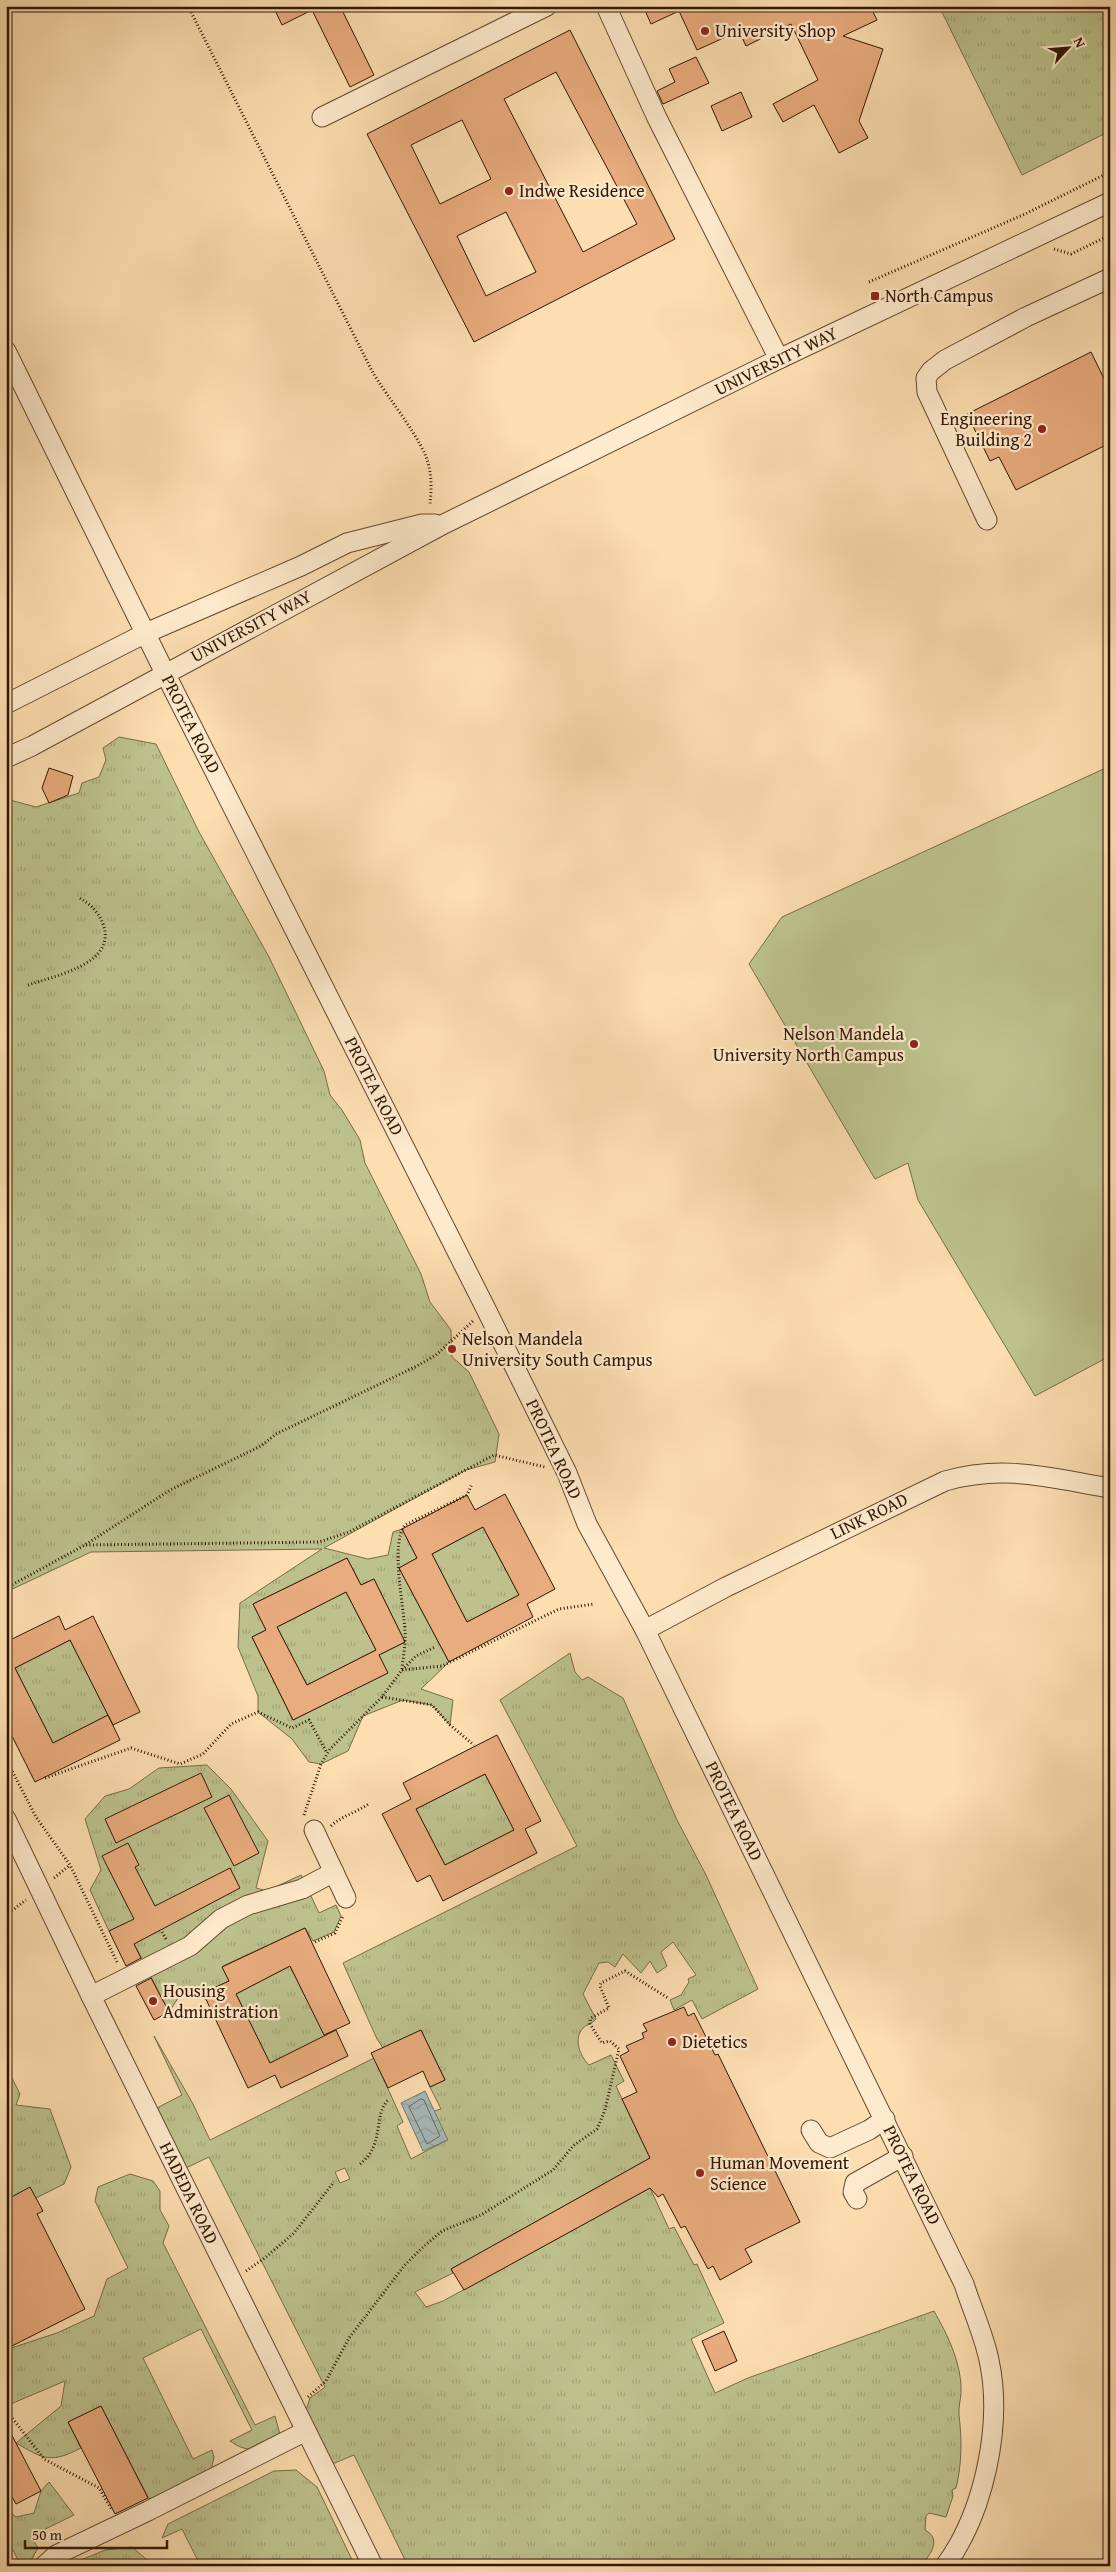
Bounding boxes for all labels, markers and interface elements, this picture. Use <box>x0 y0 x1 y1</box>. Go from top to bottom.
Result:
place label: University Shop <box>715 17 836 44</box>
north arrow <box>1044 22 1094 72</box>
marker: University Shop <box>699 25 711 37</box>
text: N <box>1069 34 1091 51</box>
place label: Indwe Residence <box>519 177 645 204</box>
marker: Indwe Residence <box>503 185 515 197</box>
place label: North Campus <box>885 282 993 309</box>
marker: North Campus <box>869 290 881 302</box>
street label: UNIVERSITY WAY <box>710 319 842 402</box>
place label: Engineering Building 2 <box>940 405 1032 453</box>
marker: Engineering Building 2 <box>1036 423 1048 435</box>
street label: UNIVERSITY WAY <box>185 582 316 669</box>
street label: PROTEA ROAD <box>155 670 228 778</box>
place label: Nelson Mandela University North Campus <box>713 1020 904 1068</box>
street label: PROTEA ROAD <box>338 1032 411 1140</box>
marker: Nelson Mandela University North Campus <box>908 1038 920 1050</box>
place label: Nelson Mandela University South Campus <box>462 1325 653 1373</box>
marker: Nelson Mandela University South Campus <box>446 1343 458 1355</box>
street label: PROTEA ROAD <box>519 1394 589 1503</box>
street label: LINK ROAD <box>825 1485 912 1546</box>
street label: PROTEA ROAD <box>699 1756 770 1865</box>
place label: Housing Administration <box>163 1977 278 2025</box>
marker: Housing Administration <box>147 1995 159 2007</box>
place label: Dietetics <box>682 2028 748 2055</box>
marker: Dietetics <box>666 2036 678 2048</box>
street label: PROTEA ROAD <box>877 2120 948 2229</box>
street label: HADEDA ROAD <box>153 2137 226 2249</box>
place label: Human Movement Science <box>710 2149 850 2197</box>
marker: Human Movement Science <box>694 2167 706 2179</box>
scale bar <box>25 2517 168 2549</box>
text: 50 m <box>32 2524 63 2545</box>

